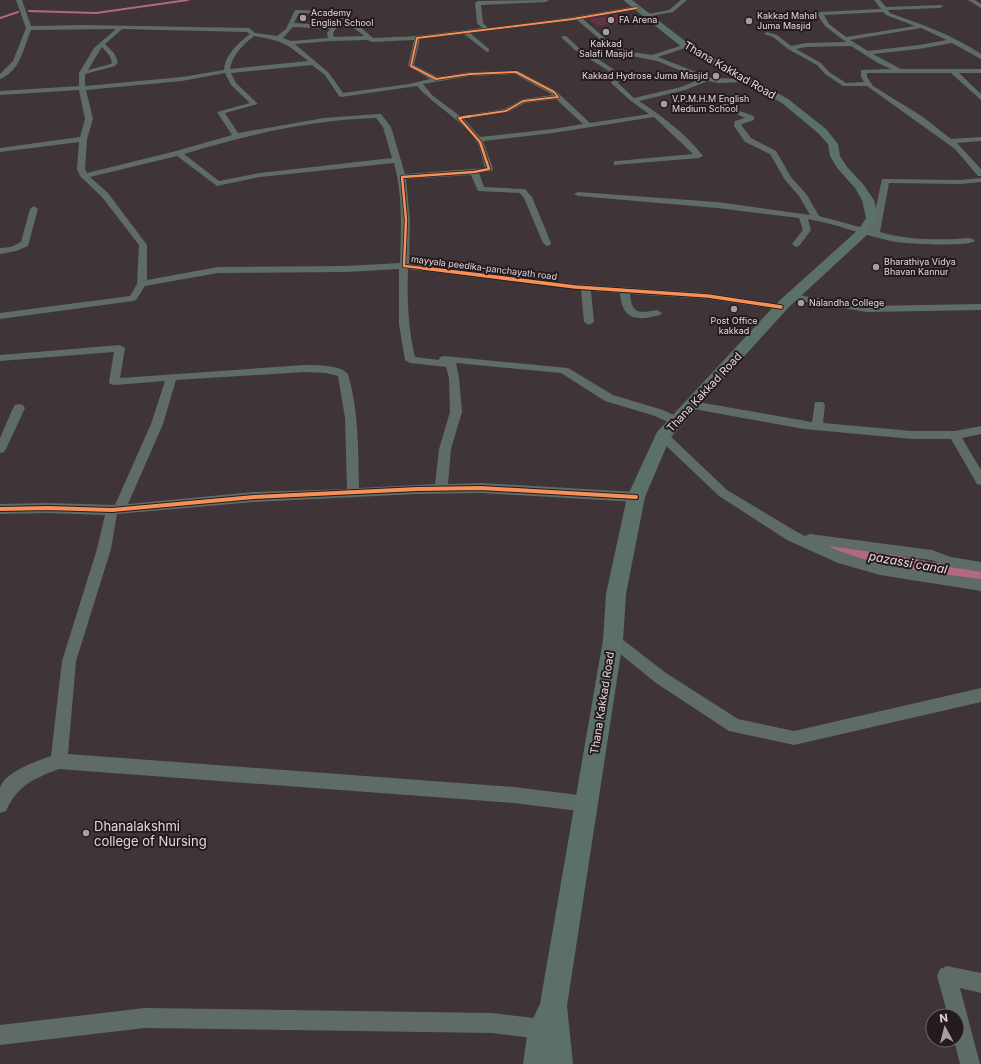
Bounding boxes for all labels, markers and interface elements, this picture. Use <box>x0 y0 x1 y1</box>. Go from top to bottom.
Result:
place label: Academy English School <box>311 7 373 28</box>
place label: Kakkad Mahal Juma Masjid <box>757 10 817 31</box>
marker: Academy English School <box>298 13 308 23</box>
place label: FA Arena <box>619 14 657 25</box>
marker: FA Arena <box>606 15 616 25</box>
marker: Kakkad Mahal Juma Masjid <box>744 16 754 26</box>
marker: Kakkad Salafi Masjid <box>601 27 611 37</box>
place label: Kakkad Salafi Masjid <box>579 38 633 59</box>
street label: Thana Kakkad Road <box>682 38 778 102</box>
place label: Kakkad Hydrose Juma Masjid <box>582 70 708 81</box>
marker: Kakkad Hydrose Juma Masjid <box>711 71 721 81</box>
place label: V.P.M.H.M English Medium School <box>672 93 749 114</box>
marker: V.P.M.H.M English Medium School <box>659 99 669 109</box>
street label: mayyala peedika-panchayath road <box>410 253 558 282</box>
place label: Bharathiya Vidya Bhavan Kannur <box>884 256 956 277</box>
marker: Bharathiya Vidya Bhavan Kannur <box>871 262 881 272</box>
place label: Nalandha College <box>809 297 884 308</box>
marker: Nalandha College <box>796 298 806 308</box>
marker: Post Office kakkad <box>729 304 739 314</box>
place label: Post Office kakkad <box>710 315 758 336</box>
street label: Thana Kakkad Road <box>664 349 744 435</box>
water label: pazassi canal <box>867 548 948 577</box>
street label: Thana Kakkad Road <box>587 651 617 755</box>
place label: Dhanalakshmi college of Nursing <box>94 818 207 849</box>
marker: Dhanalakshmi college of Nursing <box>81 828 91 838</box>
north arrow <box>925 1008 965 1048</box>
text: N <box>939 1011 949 1026</box>

